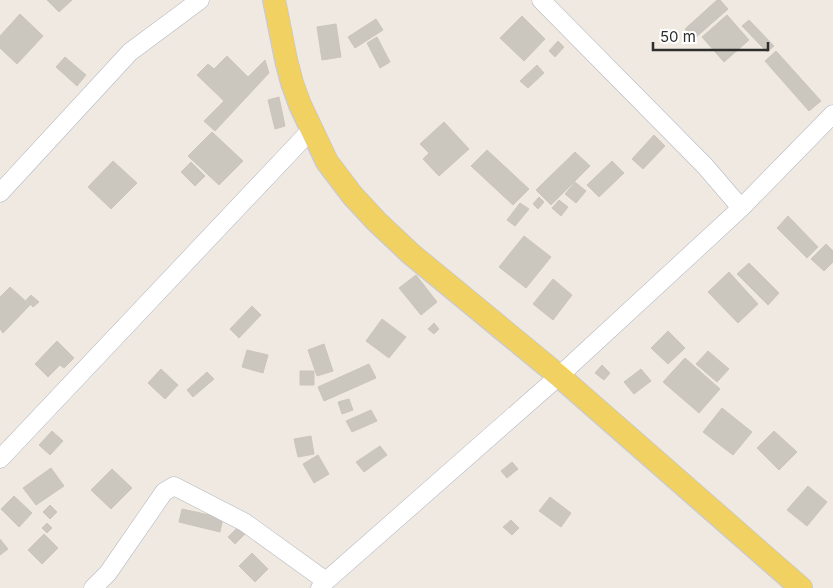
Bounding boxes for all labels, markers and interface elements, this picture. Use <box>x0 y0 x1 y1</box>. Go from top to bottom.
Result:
scale bar <box>653 20 768 52</box>
text: 50 m <box>660 27 696 46</box>

